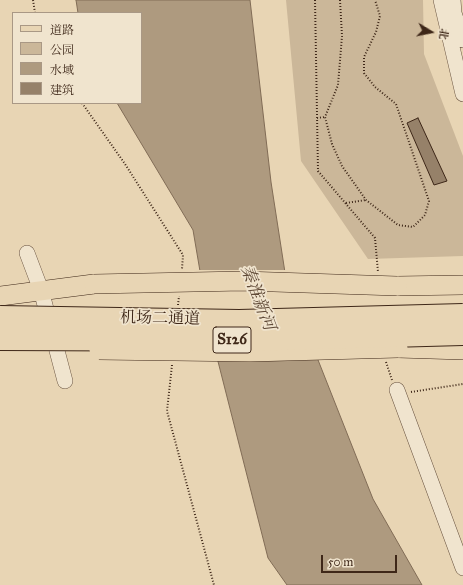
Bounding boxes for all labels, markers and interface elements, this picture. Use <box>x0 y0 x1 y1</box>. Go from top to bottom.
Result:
legend <box>12 12 142 104</box>
north arrow <box>411 12 451 52</box>
text: 道路 <box>50 23 74 37</box>
text: 北 <box>436 28 451 41</box>
text: 公园 <box>50 43 74 57</box>
text: 水域 <box>50 63 74 77</box>
text: 建筑 <box>50 83 74 97</box>
water label: 秦淮新河 <box>235 263 279 333</box>
street label: 机场二通道 <box>120 309 200 329</box>
road number: S126 <box>213 327 251 353</box>
scale bar <box>323 547 399 573</box>
text: 50 m <box>328 555 353 569</box>

